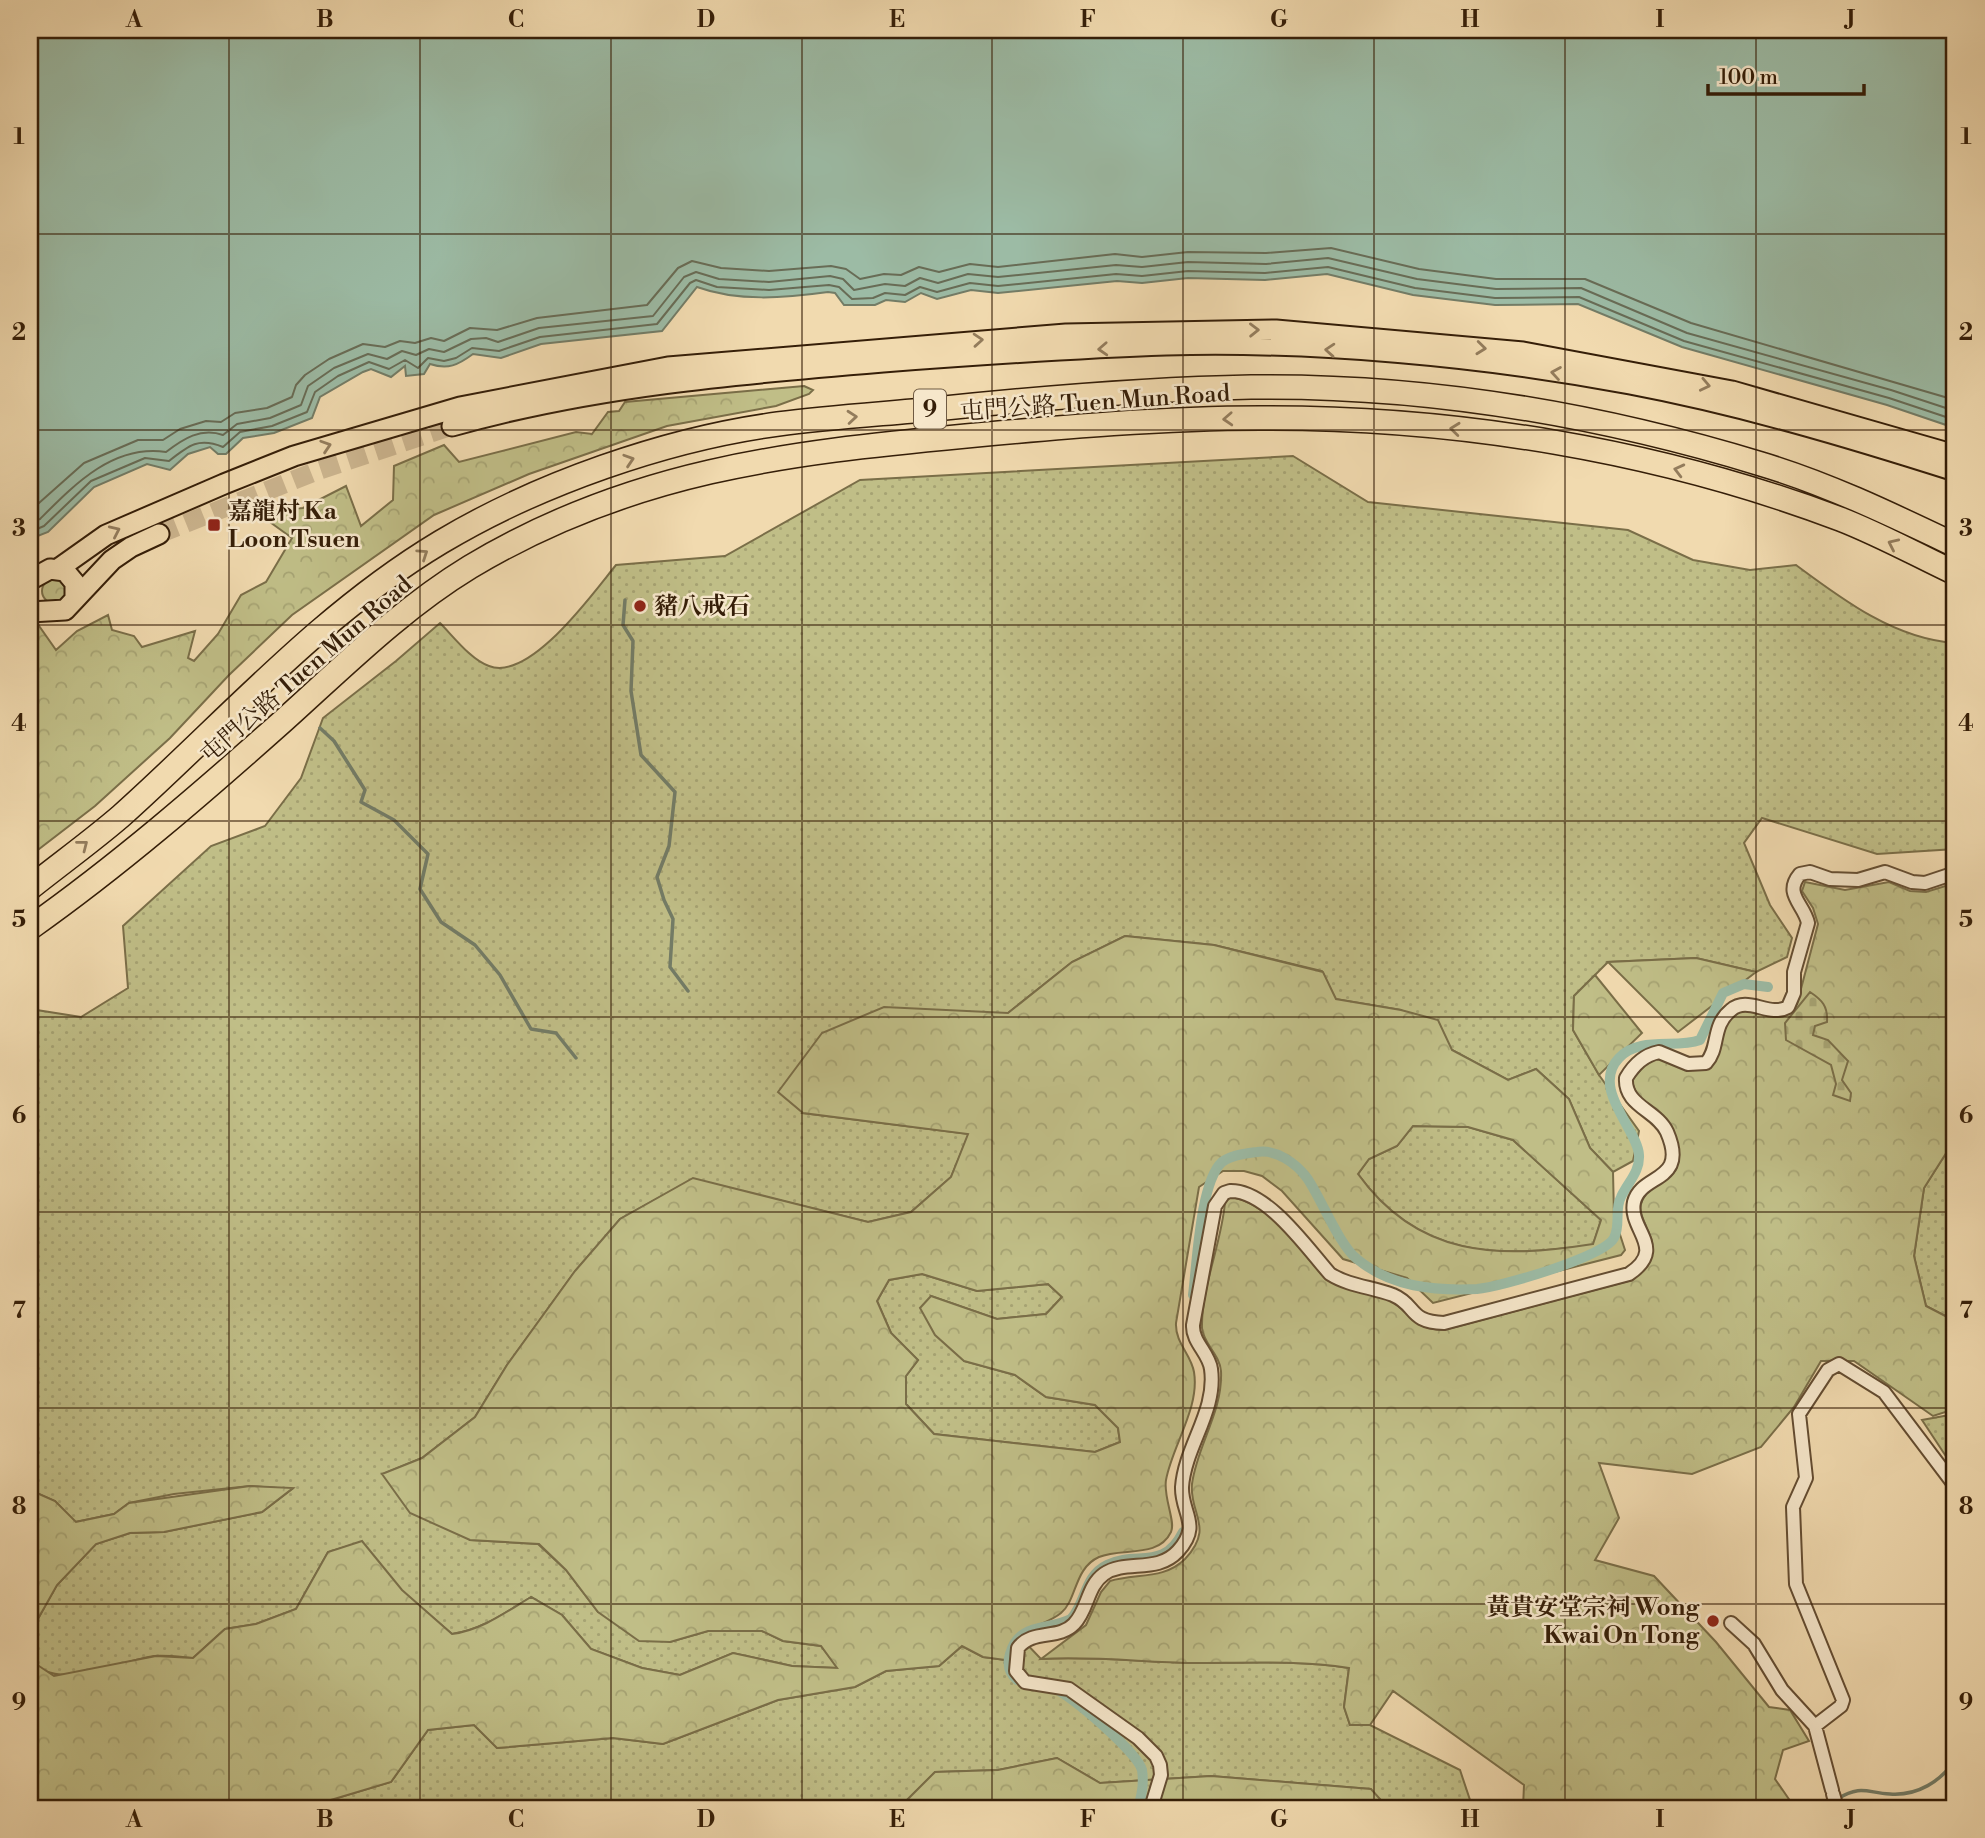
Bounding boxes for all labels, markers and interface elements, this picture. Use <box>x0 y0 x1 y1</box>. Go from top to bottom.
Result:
text: A <box>125 6 143 34</box>
text: B <box>316 6 334 34</box>
text: C <box>508 6 524 34</box>
text: D <box>697 6 715 34</box>
text: E <box>889 6 905 34</box>
text: F <box>1080 6 1096 34</box>
text: G <box>1270 6 1288 34</box>
text: H <box>1461 6 1480 34</box>
text: I <box>1656 6 1665 34</box>
text: J <box>1844 6 1856 34</box>
scale bar <box>1708 52 1864 96</box>
text: 100 m <box>1719 65 1778 91</box>
text: 1 <box>13 123 25 151</box>
text: 1 <box>1960 123 1972 151</box>
text: 2 <box>12 319 26 347</box>
text: 2 <box>1959 319 1973 347</box>
one-way arrow <box>1249 323 1260 338</box>
one-way arrow <box>972 333 983 348</box>
one-way arrow <box>1475 340 1486 355</box>
one-way arrow <box>1097 341 1108 356</box>
one-way arrow <box>1324 343 1335 358</box>
one-way arrow <box>1551 366 1562 381</box>
one-way arrow <box>1699 376 1711 391</box>
street label: 屯門公路 Tuen Mun Road <box>959 379 1231 427</box>
road number: 9 <box>914 390 946 428</box>
one-way arrow <box>847 410 858 425</box>
one-way arrow <box>1222 412 1233 427</box>
one-way arrow <box>1449 422 1460 437</box>
one-way arrow <box>319 440 332 454</box>
one-way arrow <box>622 454 635 468</box>
one-way arrow <box>1673 464 1685 478</box>
place label: 嘉龍村 Ka Loon Tsuen <box>228 497 360 555</box>
text: 3 <box>12 515 26 543</box>
text: 3 <box>1959 515 1973 543</box>
marker: 嘉龍村 Ka Loon Tsuen <box>206 517 222 533</box>
one-way arrow <box>108 525 120 539</box>
one-way arrow <box>1888 538 1900 552</box>
one-way arrow <box>415 550 428 563</box>
street label: 屯門公路 Tuen Mun Road <box>195 569 419 770</box>
place label: 豬八戒石 <box>654 592 750 622</box>
marker: 豬八戒石 <box>632 598 648 614</box>
text: 4 <box>11 710 27 738</box>
text: 4 <box>1958 710 1974 738</box>
one-way arrow <box>76 841 88 854</box>
text: 5 <box>12 906 26 934</box>
text: 5 <box>1959 906 1973 934</box>
text: 6 <box>12 1102 26 1130</box>
text: 6 <box>1959 1102 1973 1130</box>
text: 7 <box>12 1297 26 1325</box>
text: 7 <box>1959 1297 1973 1325</box>
text: 8 <box>12 1493 26 1521</box>
text: 8 <box>1959 1493 1973 1521</box>
place label: 黃貴安堂宗祠 Wong Kwai On Tong <box>1486 1593 1700 1651</box>
marker: 黃貴安堂宗祠 Wong Kwai On Tong <box>1705 1613 1721 1629</box>
text: 9 <box>12 1689 26 1717</box>
text: 9 <box>1959 1689 1973 1717</box>
text: A <box>125 1806 143 1834</box>
text: B <box>316 1806 334 1834</box>
text: C <box>508 1806 524 1834</box>
text: D <box>697 1806 715 1834</box>
text: E <box>889 1806 905 1834</box>
text: F <box>1080 1806 1096 1834</box>
text: G <box>1270 1806 1288 1834</box>
text: H <box>1461 1806 1480 1834</box>
text: I <box>1656 1806 1665 1834</box>
text: J <box>1844 1806 1856 1834</box>

